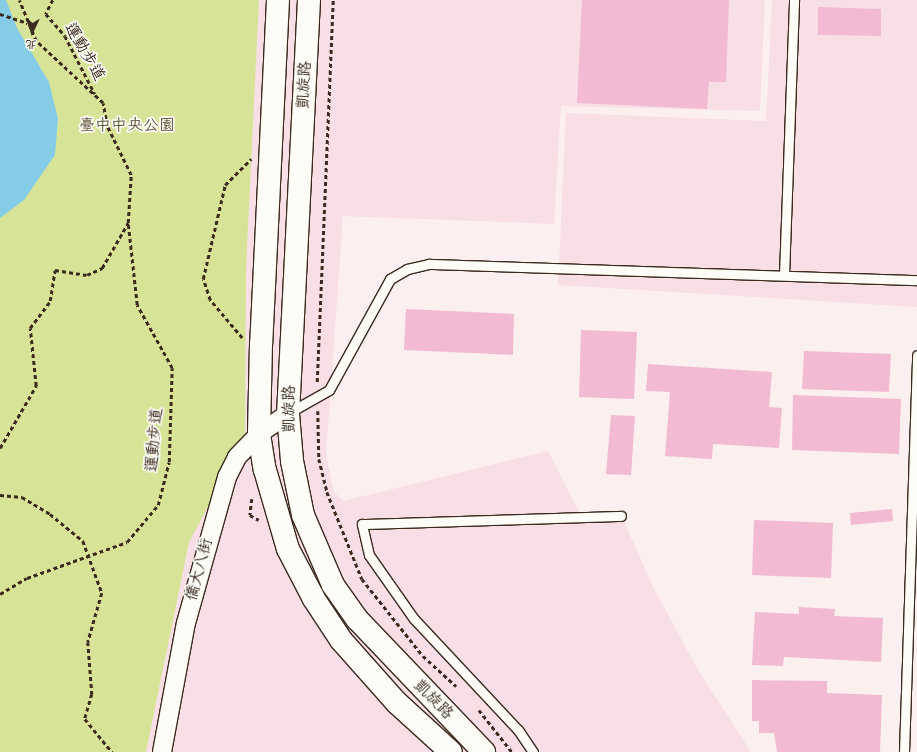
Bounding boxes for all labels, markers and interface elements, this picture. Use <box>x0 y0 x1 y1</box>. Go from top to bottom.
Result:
north arrow <box>12 12 52 52</box>
street label: 運動步道 <box>60 19 108 85</box>
text: 北 <box>25 36 37 52</box>
street label: 凱旋路 <box>294 61 316 109</box>
park label: 臺中中央公園 <box>79 116 175 136</box>
street label: 凱旋路 <box>280 385 300 433</box>
street label: 運動步道 <box>143 407 167 473</box>
street label: 僑大八街 <box>182 537 218 603</box>
street label: 凱旋路 <box>409 676 457 724</box>

